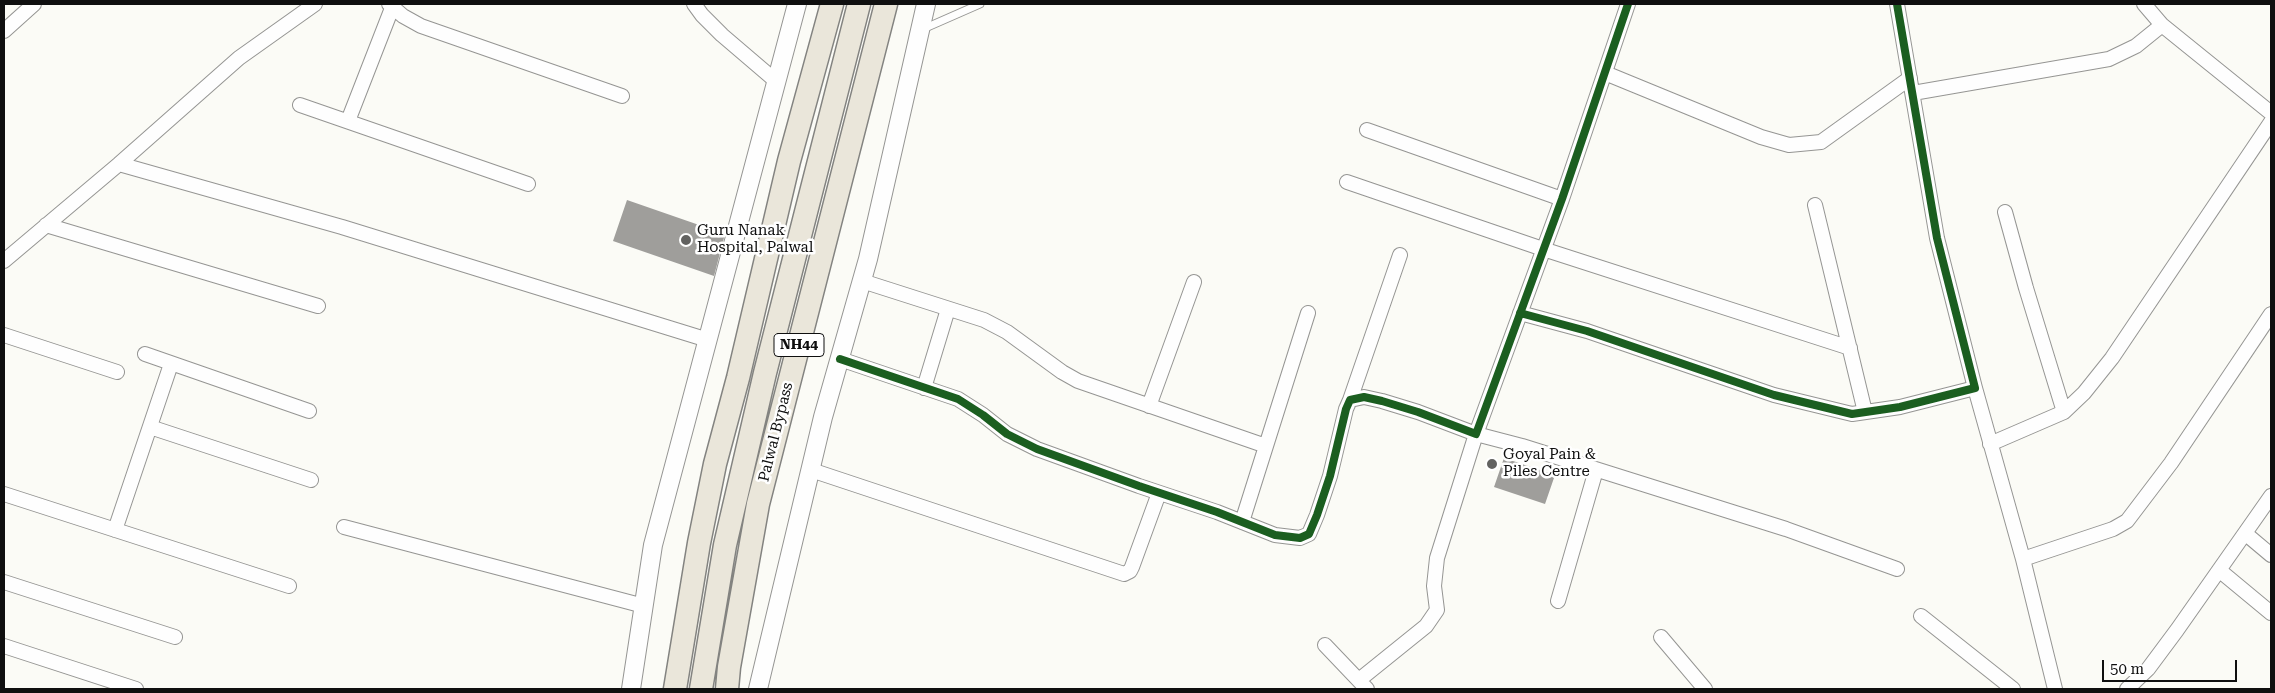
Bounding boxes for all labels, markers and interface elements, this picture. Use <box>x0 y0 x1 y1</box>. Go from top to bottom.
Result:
place label: Guru Nanak Hospital, Palwal <box>697 222 813 257</box>
marker: Guru Nanak Hospital, Palwal <box>679 233 693 247</box>
road number: NH44 <box>774 334 824 356</box>
street label: Palwal Bypass <box>755 380 797 484</box>
place label: Goyal Pain & Piles Centre <box>1503 446 1596 481</box>
marker: Goyal Pain & Piles Centre <box>1485 457 1499 471</box>
scale bar <box>2105 650 2240 682</box>
text: 50 m <box>2110 660 2144 678</box>

